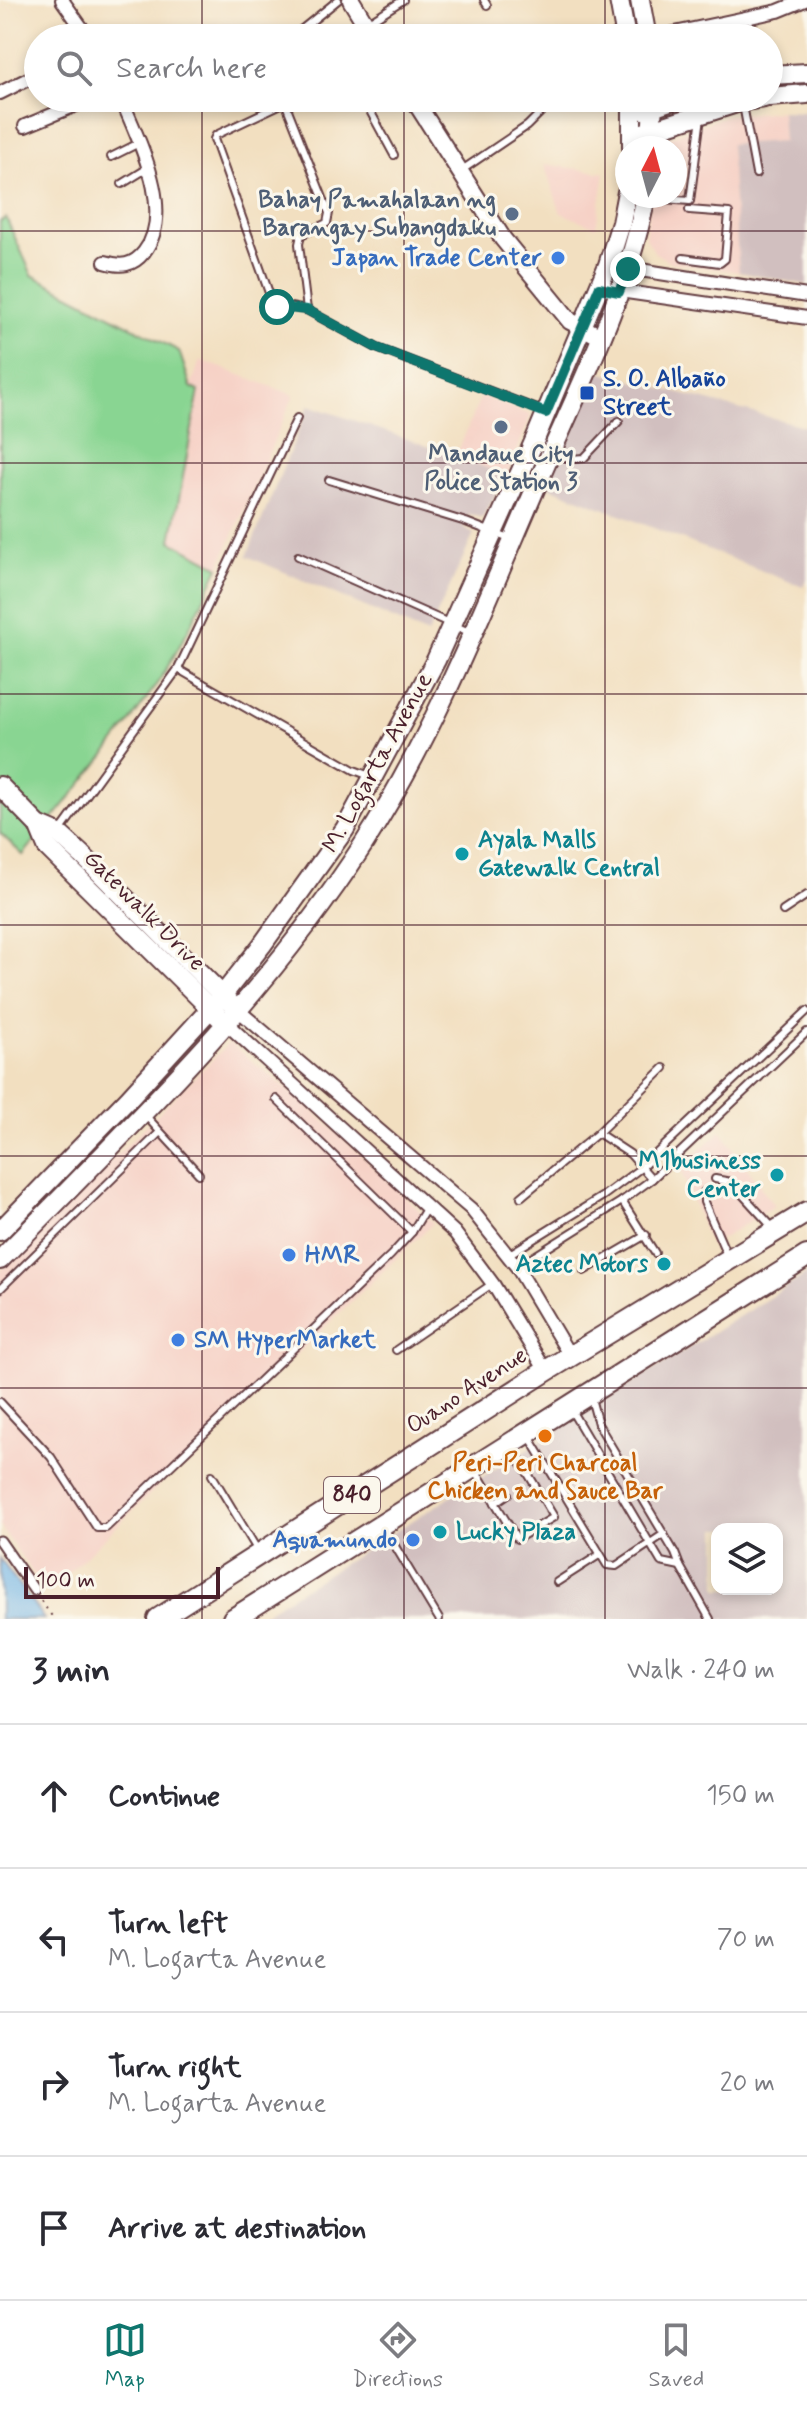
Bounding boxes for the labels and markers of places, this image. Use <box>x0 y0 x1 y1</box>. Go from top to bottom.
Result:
place label: Bahay Pamahalaan ng Barangay Subangdaku <box>258 185 496 247</box>
marker: Bahay Pamahalaan ng Barangay Subangdaku <box>503 205 521 223</box>
place label: Japan Trade Center <box>332 243 542 274</box>
marker: Japan Trade Center <box>549 249 567 267</box>
place label: S. O. Albaño Street <box>603 364 726 423</box>
marker: S. O. Albaño Street <box>578 384 596 402</box>
marker: Mandaue City Police Station 3 <box>492 418 510 436</box>
place label: Mandaue City Police Station 3 <box>424 439 578 498</box>
place label: Ayala Malls Gatewalk Central <box>478 825 660 884</box>
marker: Ayala Malls Gatewalk Central <box>453 845 471 863</box>
place label: M1business Center <box>638 1146 761 1205</box>
marker: M1business Center <box>768 1166 786 1184</box>
place label: HMR <box>305 1240 360 1271</box>
marker: HMR <box>280 1246 298 1264</box>
place label: Aztec Motors <box>516 1249 648 1280</box>
marker: Aztec Motors <box>655 1255 673 1273</box>
place label: SM HyperMarket <box>194 1325 377 1356</box>
marker: SM HyperMarket <box>169 1331 187 1349</box>
marker: Peri-Peri Charcoal Chicken and Sauce Bar <box>536 1427 554 1445</box>
place label: Peri-Peri Charcoal Chicken and Sauce Bar <box>427 1448 664 1507</box>
place label: Lucky Plaza <box>456 1517 576 1548</box>
marker: Lucky Plaza <box>431 1523 449 1541</box>
place label: Aquamundo <box>272 1525 397 1556</box>
marker: Aquamundo <box>404 1531 422 1549</box>

